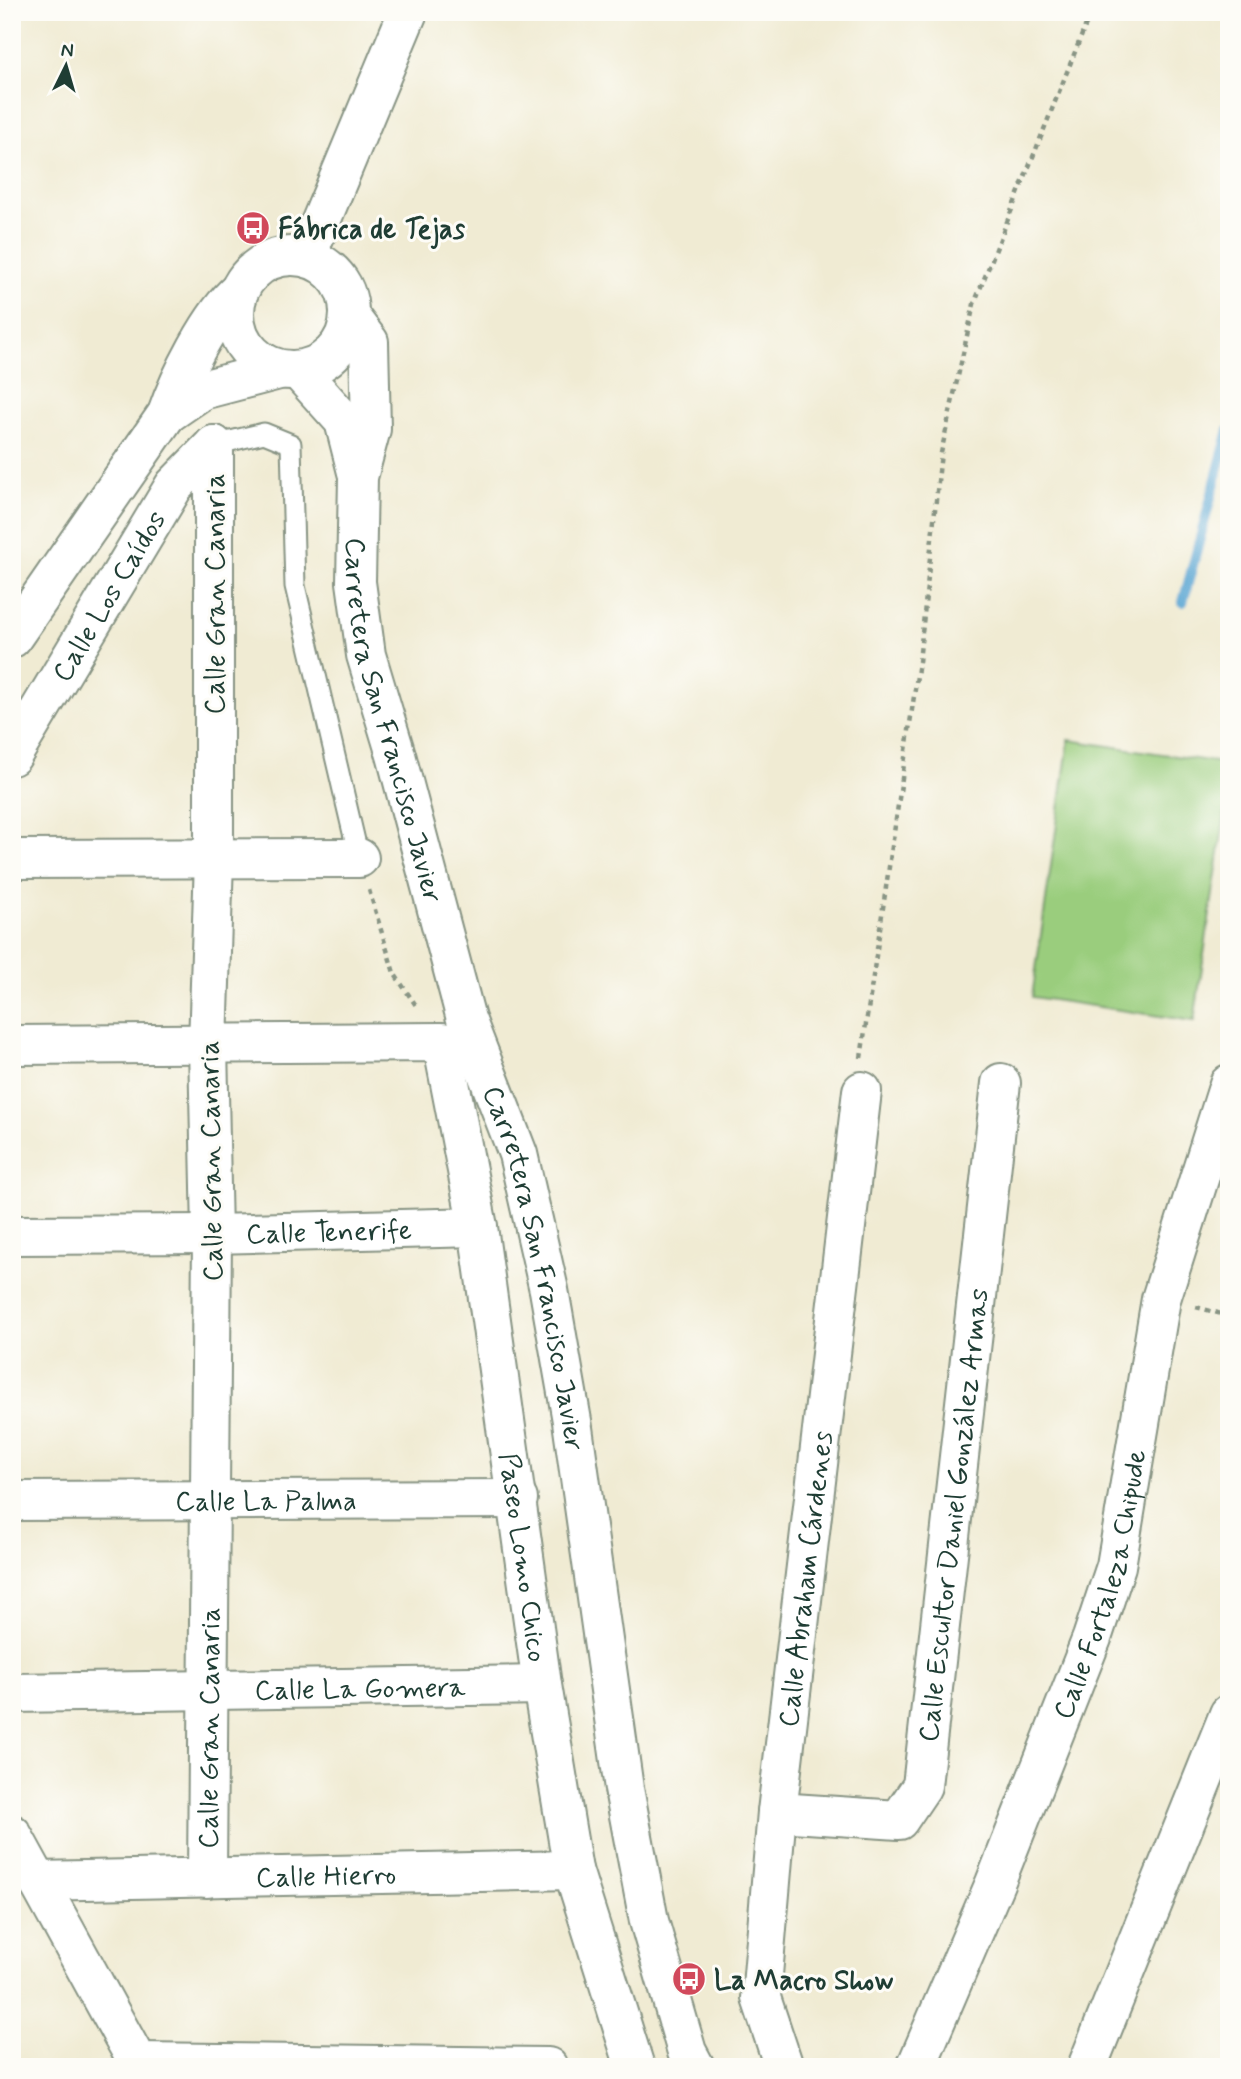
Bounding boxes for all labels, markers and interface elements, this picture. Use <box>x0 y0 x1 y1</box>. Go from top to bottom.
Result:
north arrow <box>32 32 102 102</box>
text: N <box>60 38 75 64</box>
bus stop icon: Fábrica de Tejas <box>234 209 272 247</box>
place label: Fábrica de Tejas <box>278 212 466 249</box>
street label: Calle Gran Canaria <box>198 473 235 715</box>
street label: Calle Los Caídos <box>45 504 176 689</box>
street label: Carretera San Francisco Javier <box>335 537 450 907</box>
street label: Calle Gran Canaria <box>192 1040 233 1282</box>
street label: Carretera San Francisco Javier <box>472 1081 592 1453</box>
street label: Calle Tenerife <box>246 1213 412 1254</box>
street label: Calle Escultor Daniel González Armas <box>911 1287 999 1744</box>
street label: Calle Abraham Cárdenes <box>771 1429 843 1729</box>
street label: Calle Fortaleza Chipude <box>1046 1447 1156 1725</box>
street label: Paseo Lomo Chico <box>489 1451 555 1665</box>
street label: Calle La Palma <box>175 1484 357 1521</box>
street label: Calle Gran Canaria <box>191 1607 230 1849</box>
street label: Calle La Gomera <box>254 1670 466 1710</box>
street label: Calle Hierro <box>255 1858 397 1898</box>
bus stop icon: La Macro Show <box>670 1960 708 1998</box>
place label: La Macro Show <box>714 1963 894 2000</box>

